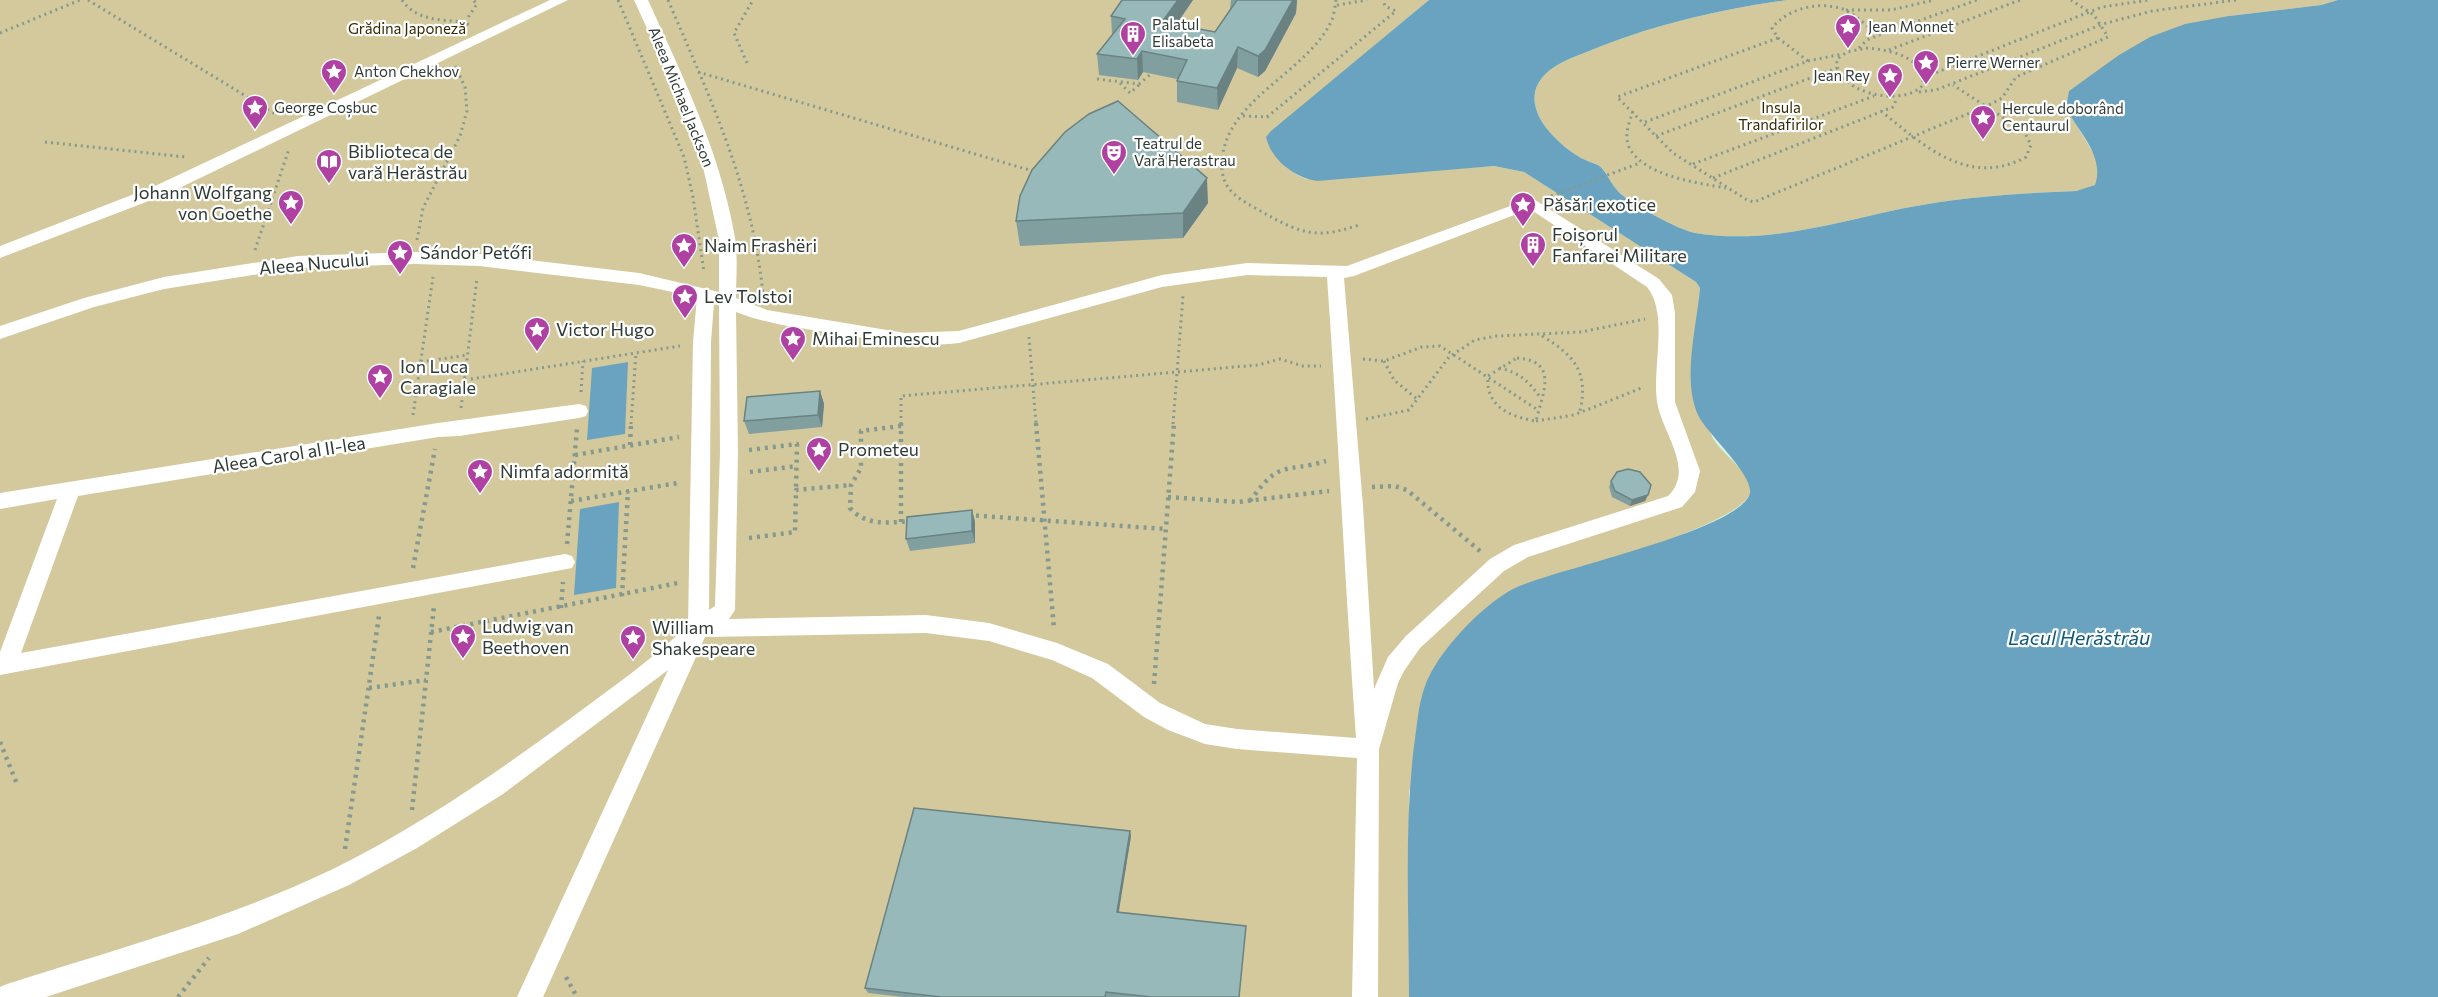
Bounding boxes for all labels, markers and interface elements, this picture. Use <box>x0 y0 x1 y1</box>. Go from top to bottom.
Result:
place icon: Jean Monnet <box>1833 12 1863 50</box>
place label: Palatul Elisabeta <box>1152 15 1214 50</box>
place label: Jean Monnet <box>1868 17 1954 35</box>
park label: Grădina Japoneză <box>348 19 466 37</box>
building icon: Palatul Elisabeta <box>1118 19 1148 57</box>
street label: Aleea Michael Jackson <box>646 24 718 169</box>
place icon: Pierre Werner <box>1911 48 1941 86</box>
place label: Pierre Werner <box>1946 53 2040 71</box>
place icon: Anton Chekhov <box>319 57 349 95</box>
place icon: Jean Rey <box>1875 61 1905 99</box>
place label: Anton Chekhov <box>354 62 460 80</box>
place label: Jean Rey <box>1813 66 1870 84</box>
place icon: George Coșbuc <box>240 93 270 131</box>
place label: George Coșbuc <box>274 98 377 118</box>
park label: Insula Trandafirilor <box>1738 98 1824 133</box>
place label: Hercule doborând Centaurul <box>2002 99 2124 134</box>
place icon: Hercule doborând Centaurul <box>1968 103 1998 141</box>
place label: Teatrul de Vară Herastrau <box>1134 134 1236 169</box>
theatre icon: Teatrul de Vară Herastrau <box>1099 138 1129 176</box>
place label: Biblioteca de vară Herăstrău <box>348 140 468 183</box>
library icon: Biblioteca de vară Herăstrău <box>314 147 344 185</box>
place label: Johann Wolfgang von Goethe <box>134 181 272 224</box>
place icon: Johann Wolfgang von Goethe <box>276 188 306 226</box>
place icon: Păsări exotice <box>1508 190 1538 228</box>
place label: Păsări exotice <box>1543 193 1656 215</box>
place label: Foișorul Fanfarei Militare <box>1552 223 1687 266</box>
building icon: Foișorul Fanfarei Militare <box>1518 230 1548 268</box>
place icon: Naim Frashëri <box>669 231 699 269</box>
place label: Naim Frashëri <box>704 234 817 256</box>
place icon: Sándor Petőfi <box>385 238 415 276</box>
place label: Sándor Petőfi <box>420 241 532 263</box>
street label: Aleea Nucului <box>258 247 370 279</box>
place icon: Lev Tolstoi <box>670 282 700 320</box>
place label: Lev Tolstoi <box>704 285 793 307</box>
place icon: Victor Hugo <box>522 315 552 353</box>
place label: Victor Hugo <box>556 318 654 340</box>
place icon: Mihai Eminescu <box>778 324 808 362</box>
place label: Mihai Eminescu <box>812 327 940 349</box>
place label: Ion Luca Caragiale <box>400 355 476 398</box>
place icon: Ion Luca Caragiale <box>365 362 395 400</box>
street label: Aleea Carol al II-lea <box>211 431 367 477</box>
place icon: Prometeu <box>804 435 834 473</box>
place label: Prometeu <box>838 438 919 460</box>
place icon: Nimfa adormită <box>465 457 495 495</box>
place label: Nimfa adormită <box>500 460 629 482</box>
place label: Ludwig van Beethoven <box>482 615 574 658</box>
place label: William Shakespeare <box>652 616 755 659</box>
place icon: Ludwig van Beethoven <box>448 622 478 660</box>
place icon: William Shakespeare <box>618 623 648 661</box>
water label: Lacul Herăstrău <box>2008 625 2150 649</box>

